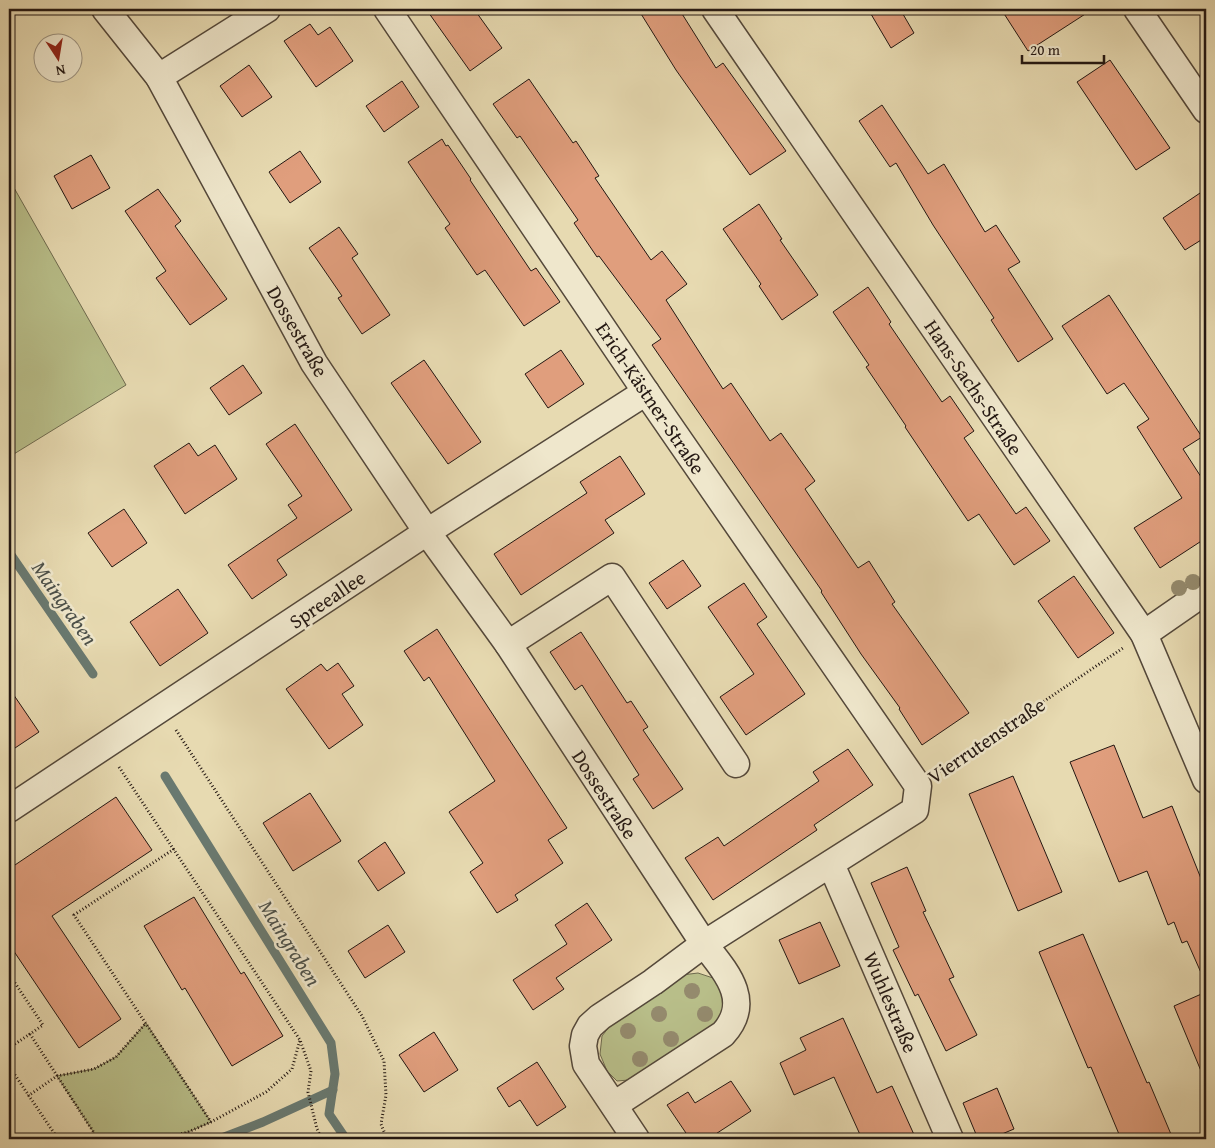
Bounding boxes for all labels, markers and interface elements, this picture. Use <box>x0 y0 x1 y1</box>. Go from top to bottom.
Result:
north arrow <box>32 32 82 82</box>
scale bar <box>1022 32 1105 64</box>
text: 20 m <box>1030 39 1061 60</box>
text: N <box>53 60 67 82</box>
street label: Dossestraße <box>260 280 336 382</box>
street label: Hans-Sachs-Straße <box>918 313 1030 461</box>
street label: Erich-Kästner-Straße <box>589 316 713 480</box>
water label: Maingraben <box>24 554 106 652</box>
street label: Spreeallee <box>283 563 371 635</box>
street label: Vierrutenstraße <box>921 690 1051 790</box>
street label: Dossestraße <box>565 744 645 844</box>
water label: Maingraben <box>251 894 329 993</box>
street label: Wuhlestraße <box>857 947 925 1057</box>

